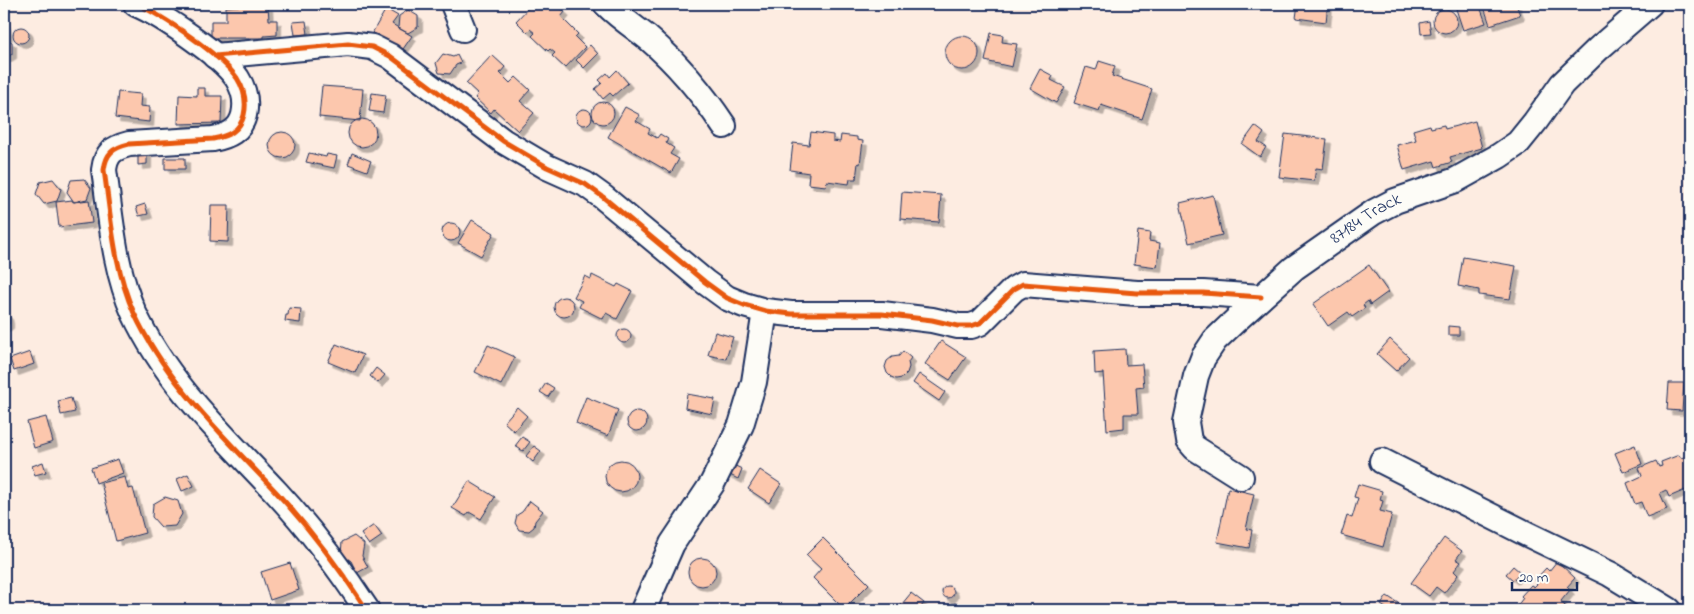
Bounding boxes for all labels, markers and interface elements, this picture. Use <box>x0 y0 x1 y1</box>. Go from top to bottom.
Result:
street label: 87184 Track <box>1325 187 1405 252</box>
scale bar <box>1512 559 1576 591</box>
text: 20 m <box>1519 567 1549 589</box>

